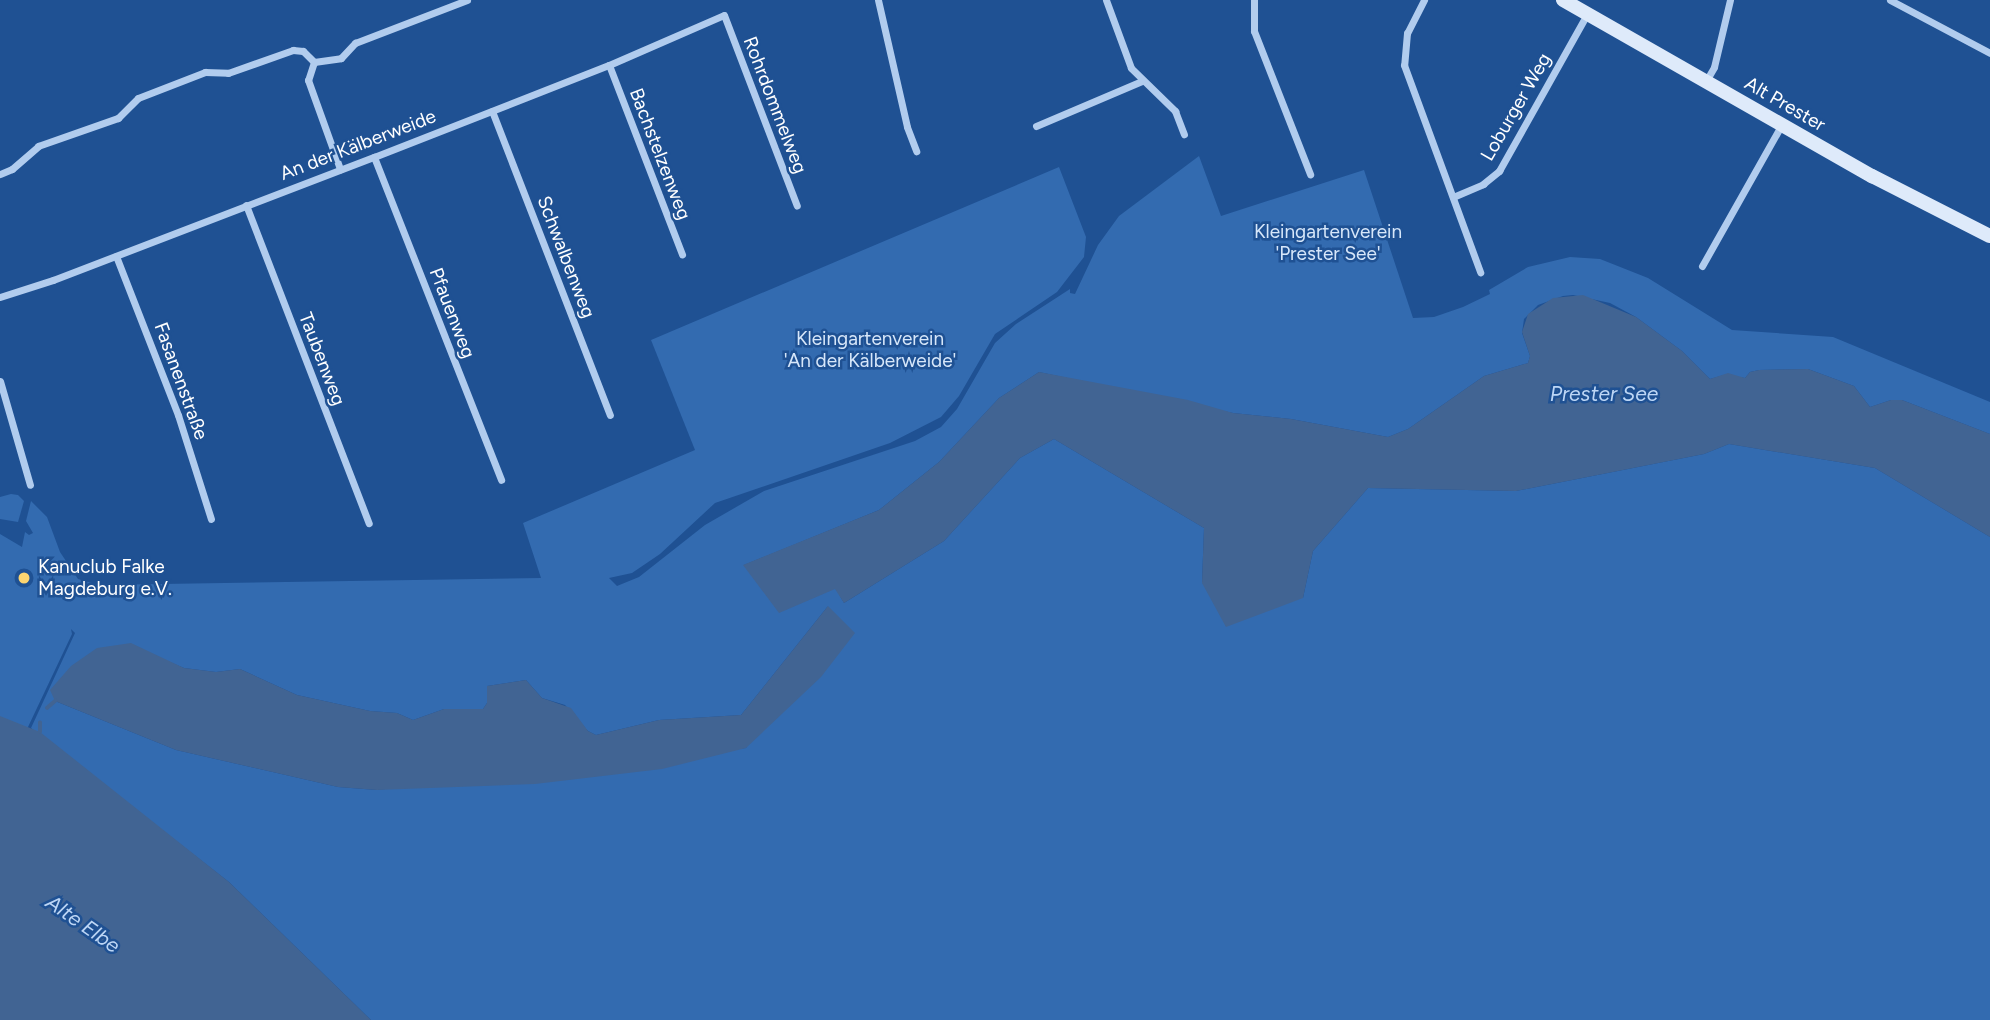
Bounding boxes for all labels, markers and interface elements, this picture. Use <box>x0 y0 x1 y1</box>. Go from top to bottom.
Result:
street label: Rohrdommelweg <box>738 33 812 177</box>
street label: Loburger Weg <box>1476 49 1556 165</box>
street label: Alt Prester <box>1741 72 1829 136</box>
street label: Bachstelzenweg <box>624 85 696 223</box>
street label: An der Kälberweide <box>277 105 439 185</box>
street label: Schwalbenweg <box>532 193 600 321</box>
park label: Kleingartenverein 'Prester See' <box>1254 221 1402 265</box>
street label: Pfauenweg <box>424 264 480 362</box>
street label: Taubenweg <box>294 309 350 409</box>
street label: Fasanenstraße <box>149 319 213 443</box>
park label: Kleingartenverein 'An der Kälberweide' <box>784 328 956 372</box>
water label: Prester See <box>1550 381 1658 407</box>
place label: Kanuclub Falke Magdeburg e.V. <box>38 556 172 600</box>
marker: Kanuclub Falke Magdeburg e.V. <box>16 570 32 586</box>
water label: Alte Elbe <box>41 889 125 959</box>

